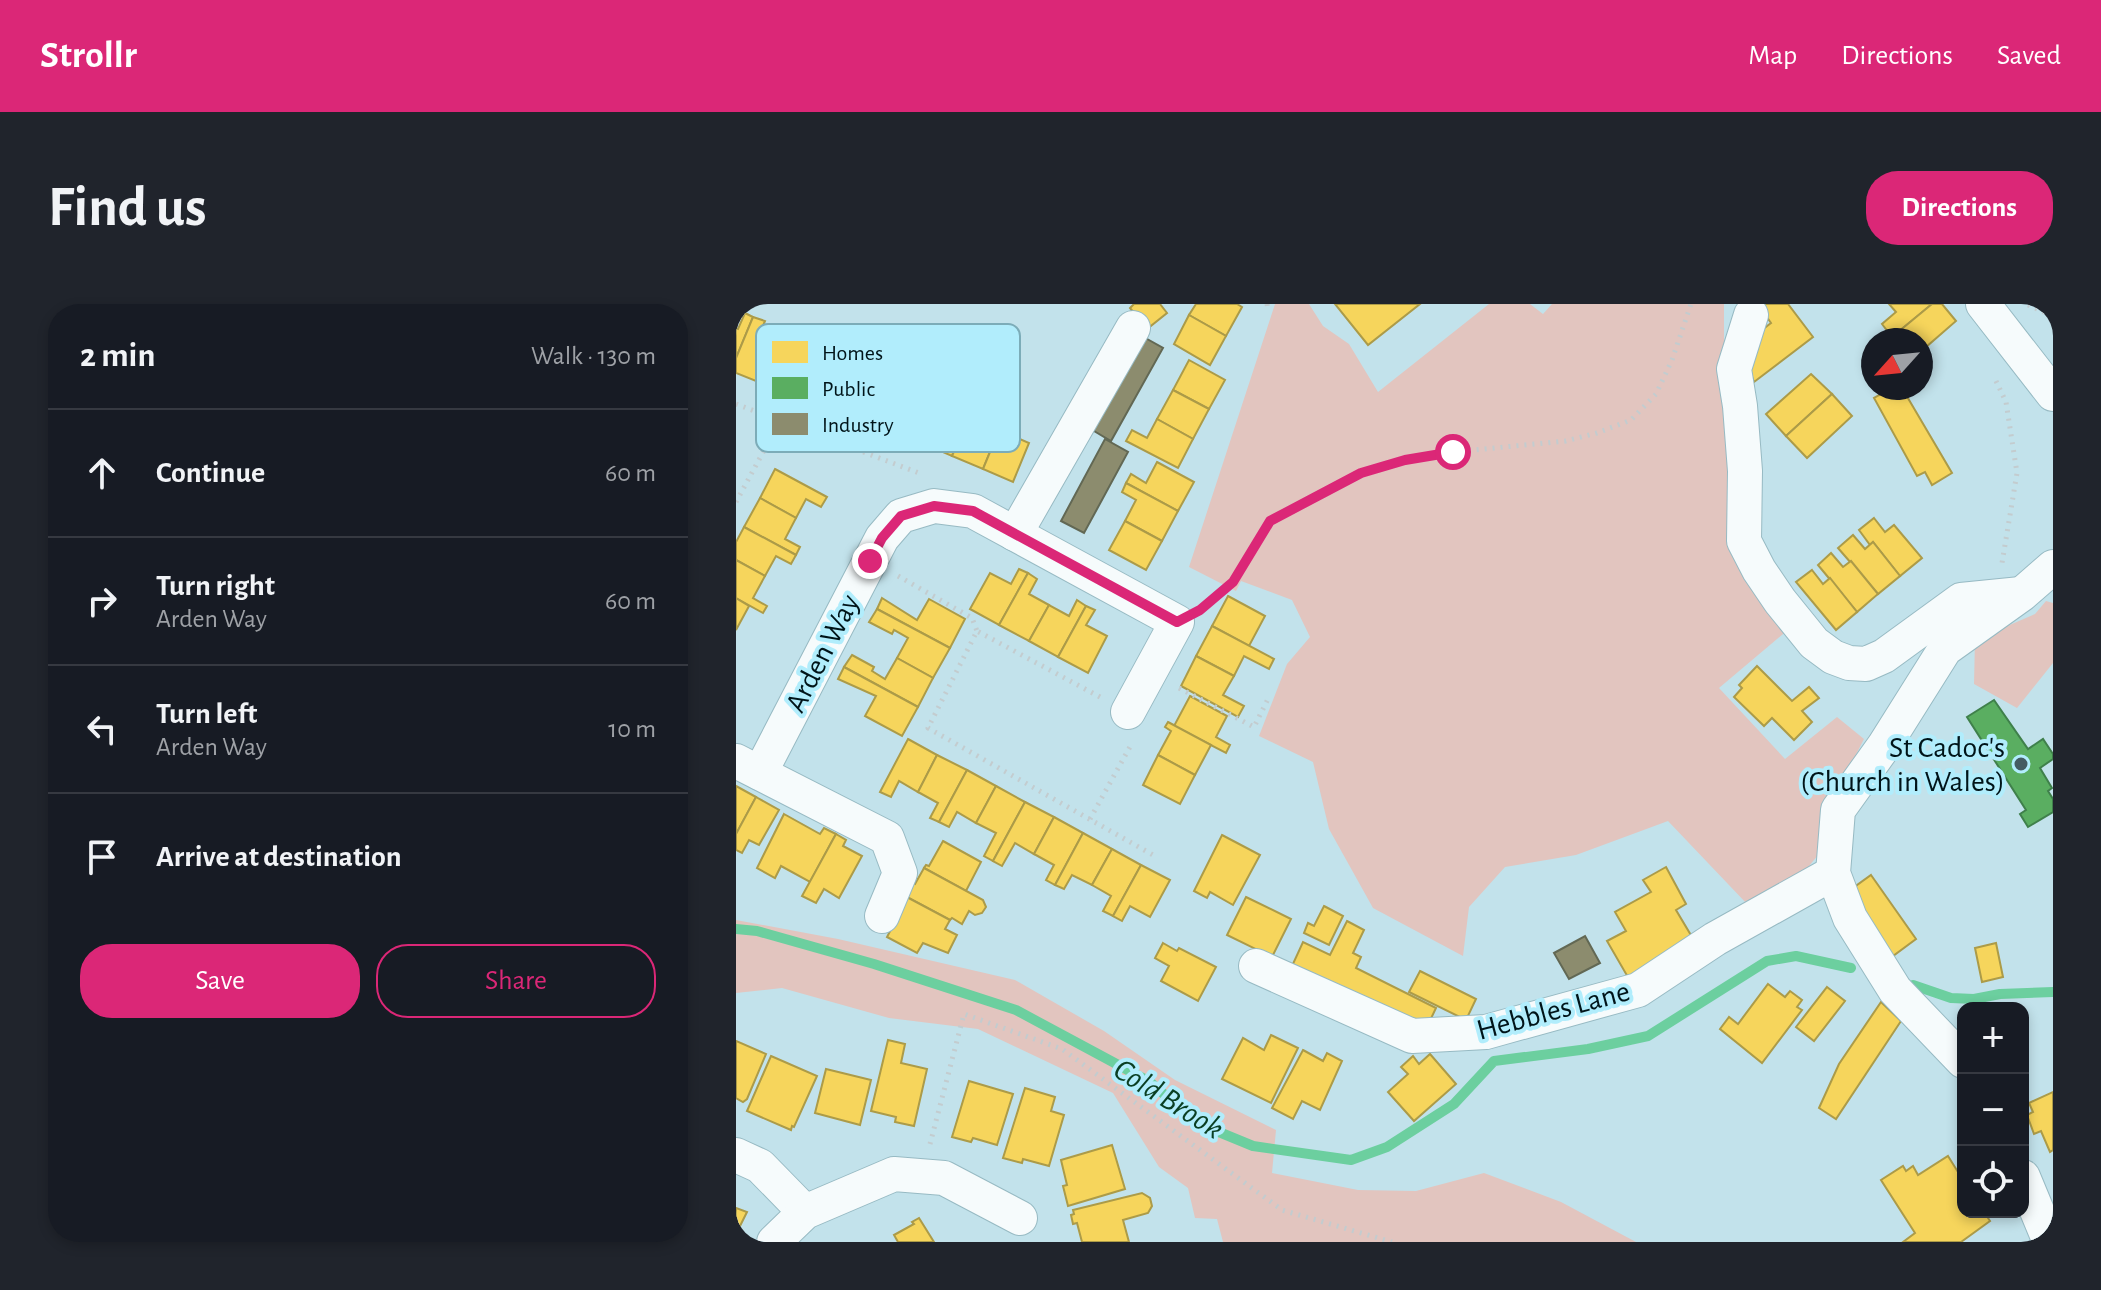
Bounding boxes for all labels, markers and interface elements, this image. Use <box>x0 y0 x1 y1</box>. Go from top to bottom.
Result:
text: Strollr <box>40 37 137 75</box>
text: Map <box>1748 42 1797 70</box>
text: Directions <box>1841 42 1953 70</box>
text: Saved <box>1997 42 2061 70</box>
button: Directions <box>1866 171 2053 245</box>
text: Find us <box>48 180 206 236</box>
legend <box>756 324 1020 452</box>
north arrow <box>1861 328 1933 400</box>
text: 2 min <box>80 339 155 373</box>
text: Homes <box>822 342 883 364</box>
text: Walk · 130 m <box>531 343 656 369</box>
text: Public <box>822 378 875 400</box>
text: Industry <box>822 414 894 436</box>
route start <box>1435 434 1471 470</box>
icon: ahead <box>80 451 124 495</box>
text: Continue <box>156 458 265 488</box>
text: 60 m <box>605 460 656 486</box>
route end <box>852 543 888 579</box>
text: Turn right <box>156 571 275 601</box>
icon: right <box>80 579 124 623</box>
text: 60 m <box>605 588 656 614</box>
street label: Arden Way <box>780 589 865 717</box>
text: Arden Way <box>156 606 267 632</box>
text: Turn left <box>156 699 257 729</box>
icon: left <box>80 707 124 751</box>
text: 10 m <box>608 716 656 742</box>
place label: St Cadoc's (Church in Wales) <box>1800 733 2005 797</box>
text: Arden Way <box>156 734 267 760</box>
marker: St Cadoc's (Church in Wales) <box>2012 755 2030 773</box>
icon: arrive <box>80 835 124 879</box>
text: Arrive at destination <box>156 842 402 872</box>
button: Save <box>80 944 360 1018</box>
button: Share <box>376 944 656 1018</box>
street label: Hebbles Lane <box>1473 976 1633 1046</box>
map controls <box>1957 1002 2029 1218</box>
button: + <box>1957 1002 2029 1074</box>
water label: Cold Brook <box>1108 1053 1229 1145</box>
button: − <box>1957 1074 2029 1146</box>
button: locate <box>1957 1146 2029 1218</box>

